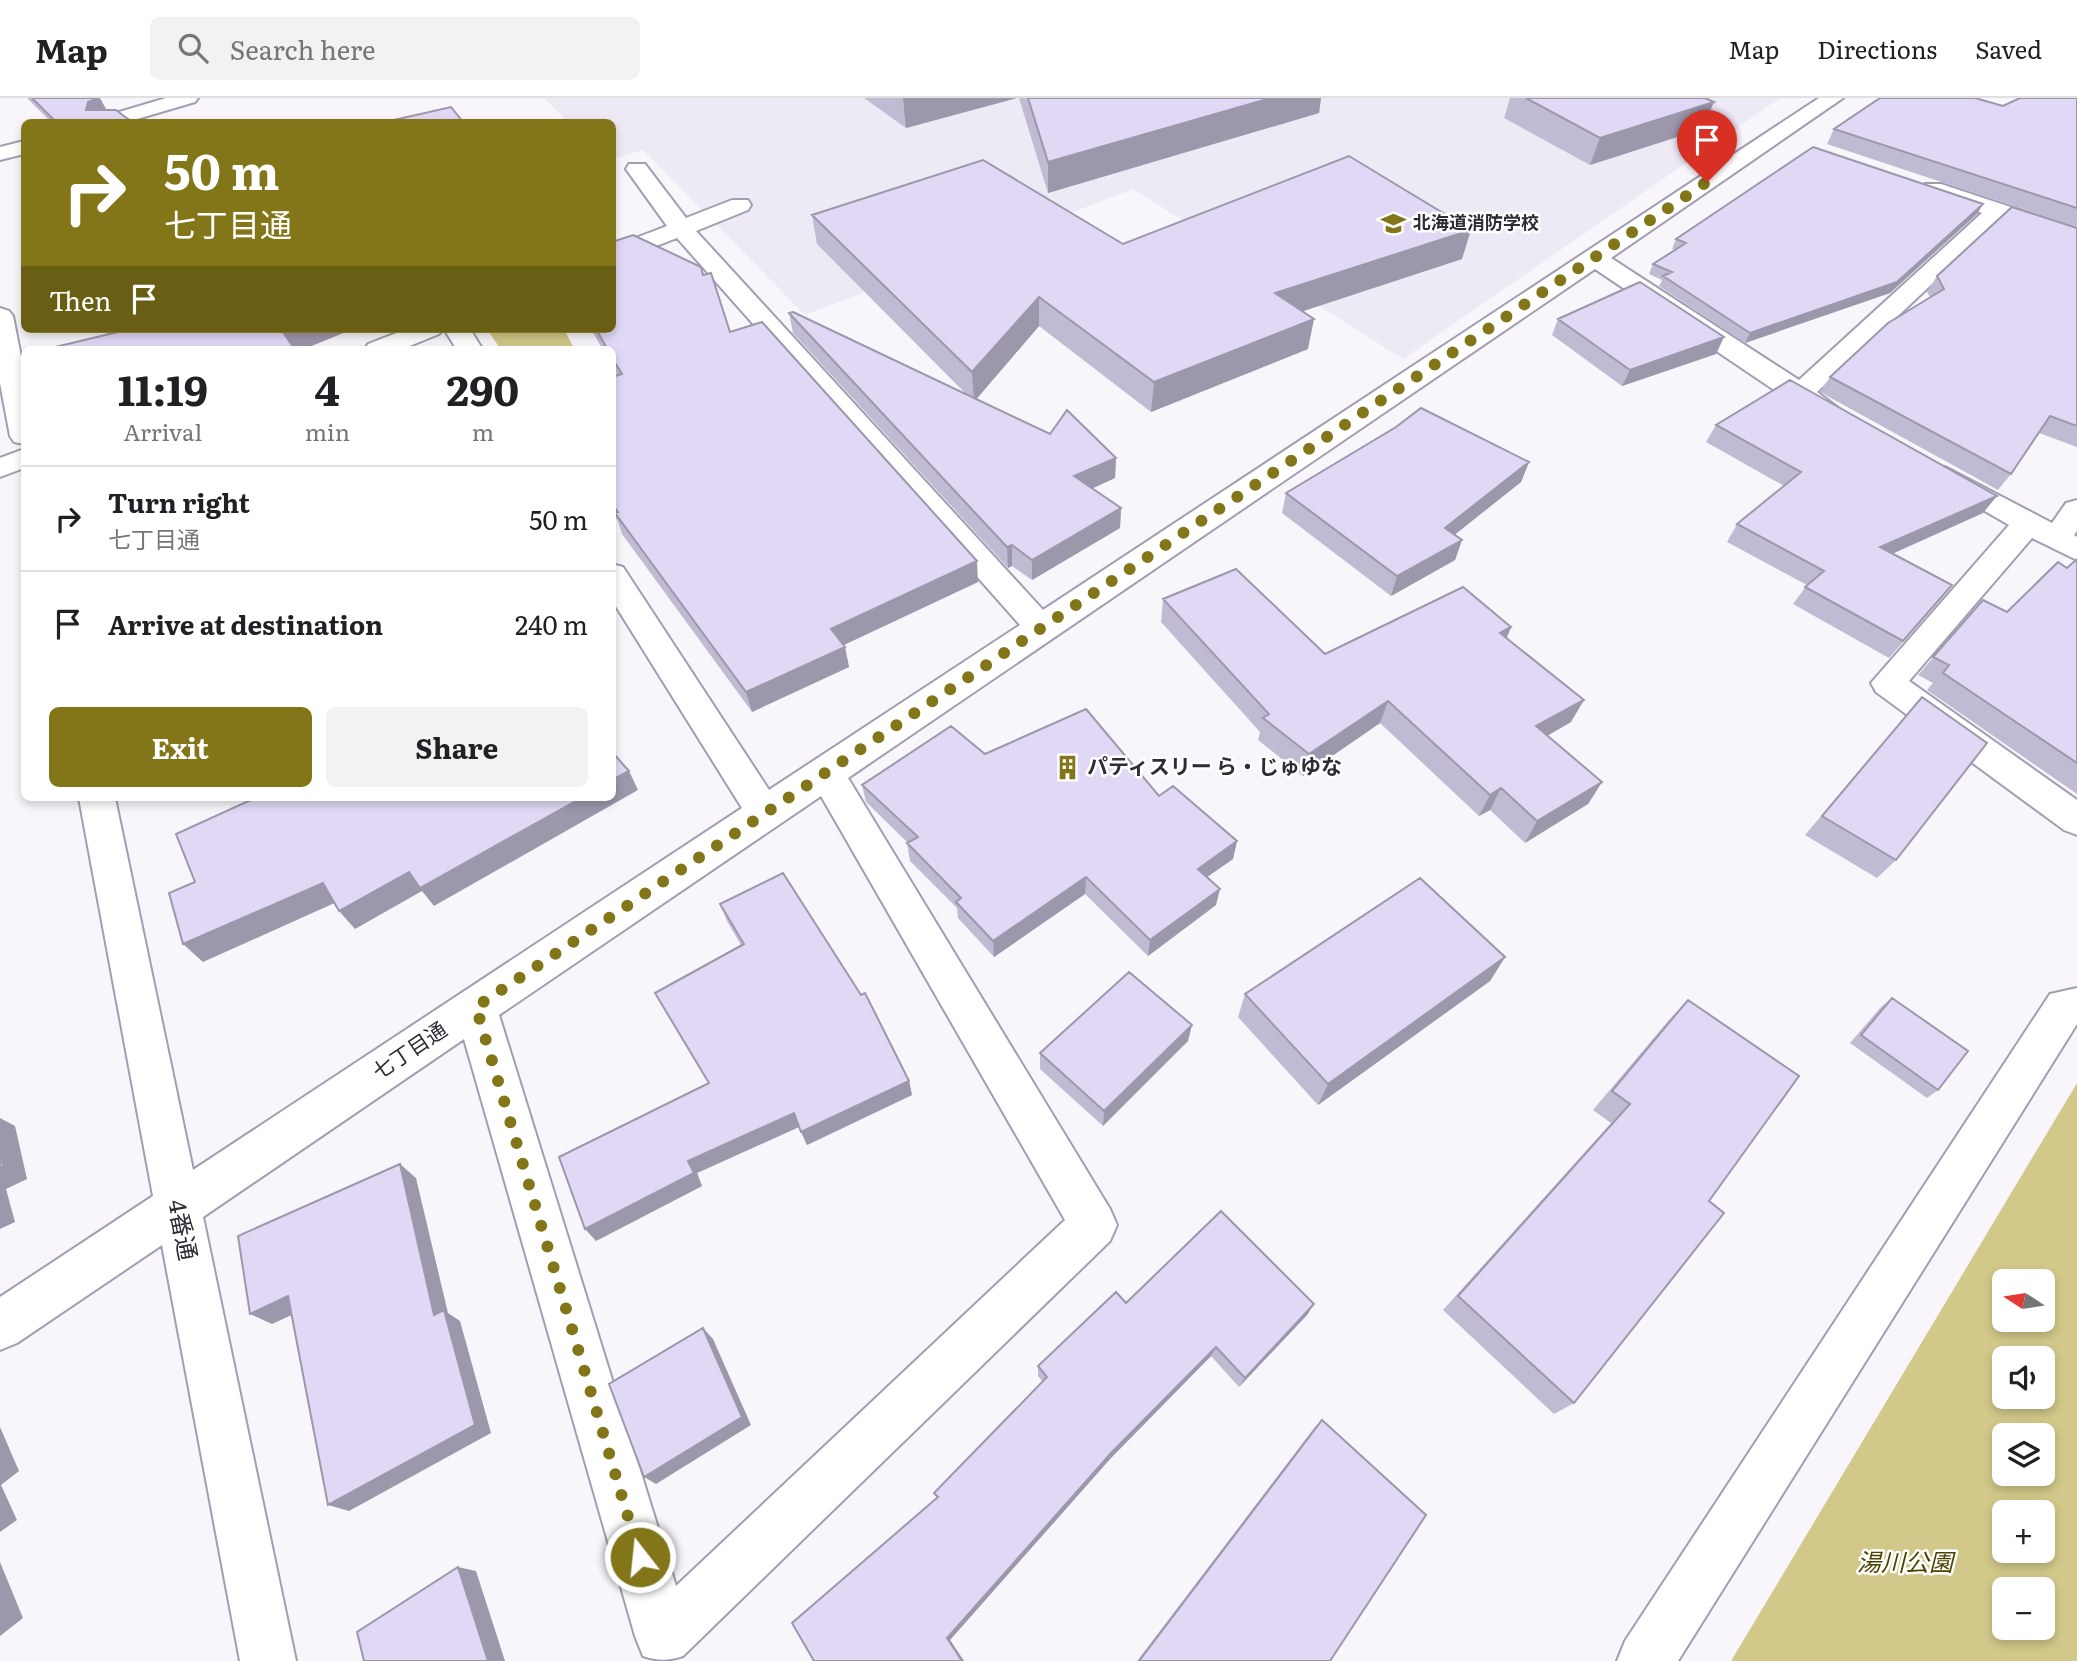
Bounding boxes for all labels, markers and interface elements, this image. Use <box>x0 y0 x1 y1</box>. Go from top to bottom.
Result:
search box <box>150 17 640 80</box>
text: Map <box>35 24 108 73</box>
icon: search <box>174 29 212 67</box>
text: Search here <box>230 29 376 68</box>
text: Map <box>1728 31 1779 66</box>
text: Directions <box>1817 31 1937 66</box>
text: Saved <box>1975 31 2042 66</box>
pin <box>1677 110 1737 182</box>
icon: arrive <box>1688 121 1726 159</box>
text: 50 m <box>164 132 280 205</box>
icon: right <box>49 147 140 238</box>
text: 七丁目通 <box>164 199 292 247</box>
place label: 北海道消防学校 <box>1413 208 1539 235</box>
school or university icon: 北海道消防学校 <box>1379 209 1407 237</box>
text: Then <box>49 280 111 319</box>
icon: arrive <box>125 280 163 318</box>
text: 11:19 <box>118 357 208 419</box>
text: 4 <box>315 357 340 419</box>
text: 290 <box>447 357 519 419</box>
text: Arrival <box>124 414 202 448</box>
text: min <box>305 414 350 448</box>
text: m <box>472 414 494 448</box>
text: Turn right <box>108 482 250 521</box>
text: 50 m <box>529 499 588 538</box>
icon: right <box>49 500 87 538</box>
text: 七丁目通 <box>108 521 200 555</box>
text: Arrive at destination <box>108 604 383 643</box>
text: 240 m <box>515 604 588 643</box>
icon: arrive <box>49 605 87 643</box>
button: Exit <box>49 707 312 787</box>
button: Share <box>326 707 588 787</box>
place label: パティスリー ら・じゅゆな <box>1087 749 1342 780</box>
building icon: パティスリー ら・じゅゆな <box>1053 753 1081 781</box>
street label: 七丁目通 <box>365 1013 452 1085</box>
street label: 4番通 <box>161 1196 207 1263</box>
north arrow <box>1992 1269 2054 1332</box>
map controls <box>1992 1269 2055 1640</box>
button: sound <box>1992 1346 2055 1409</box>
button: layers <box>1992 1423 2055 1486</box>
button: + <box>1992 1500 2055 1563</box>
position arrow <box>603 1520 677 1594</box>
park label: 湯川公園 <box>1857 1543 1956 1578</box>
button: − <box>1992 1577 2055 1640</box>

